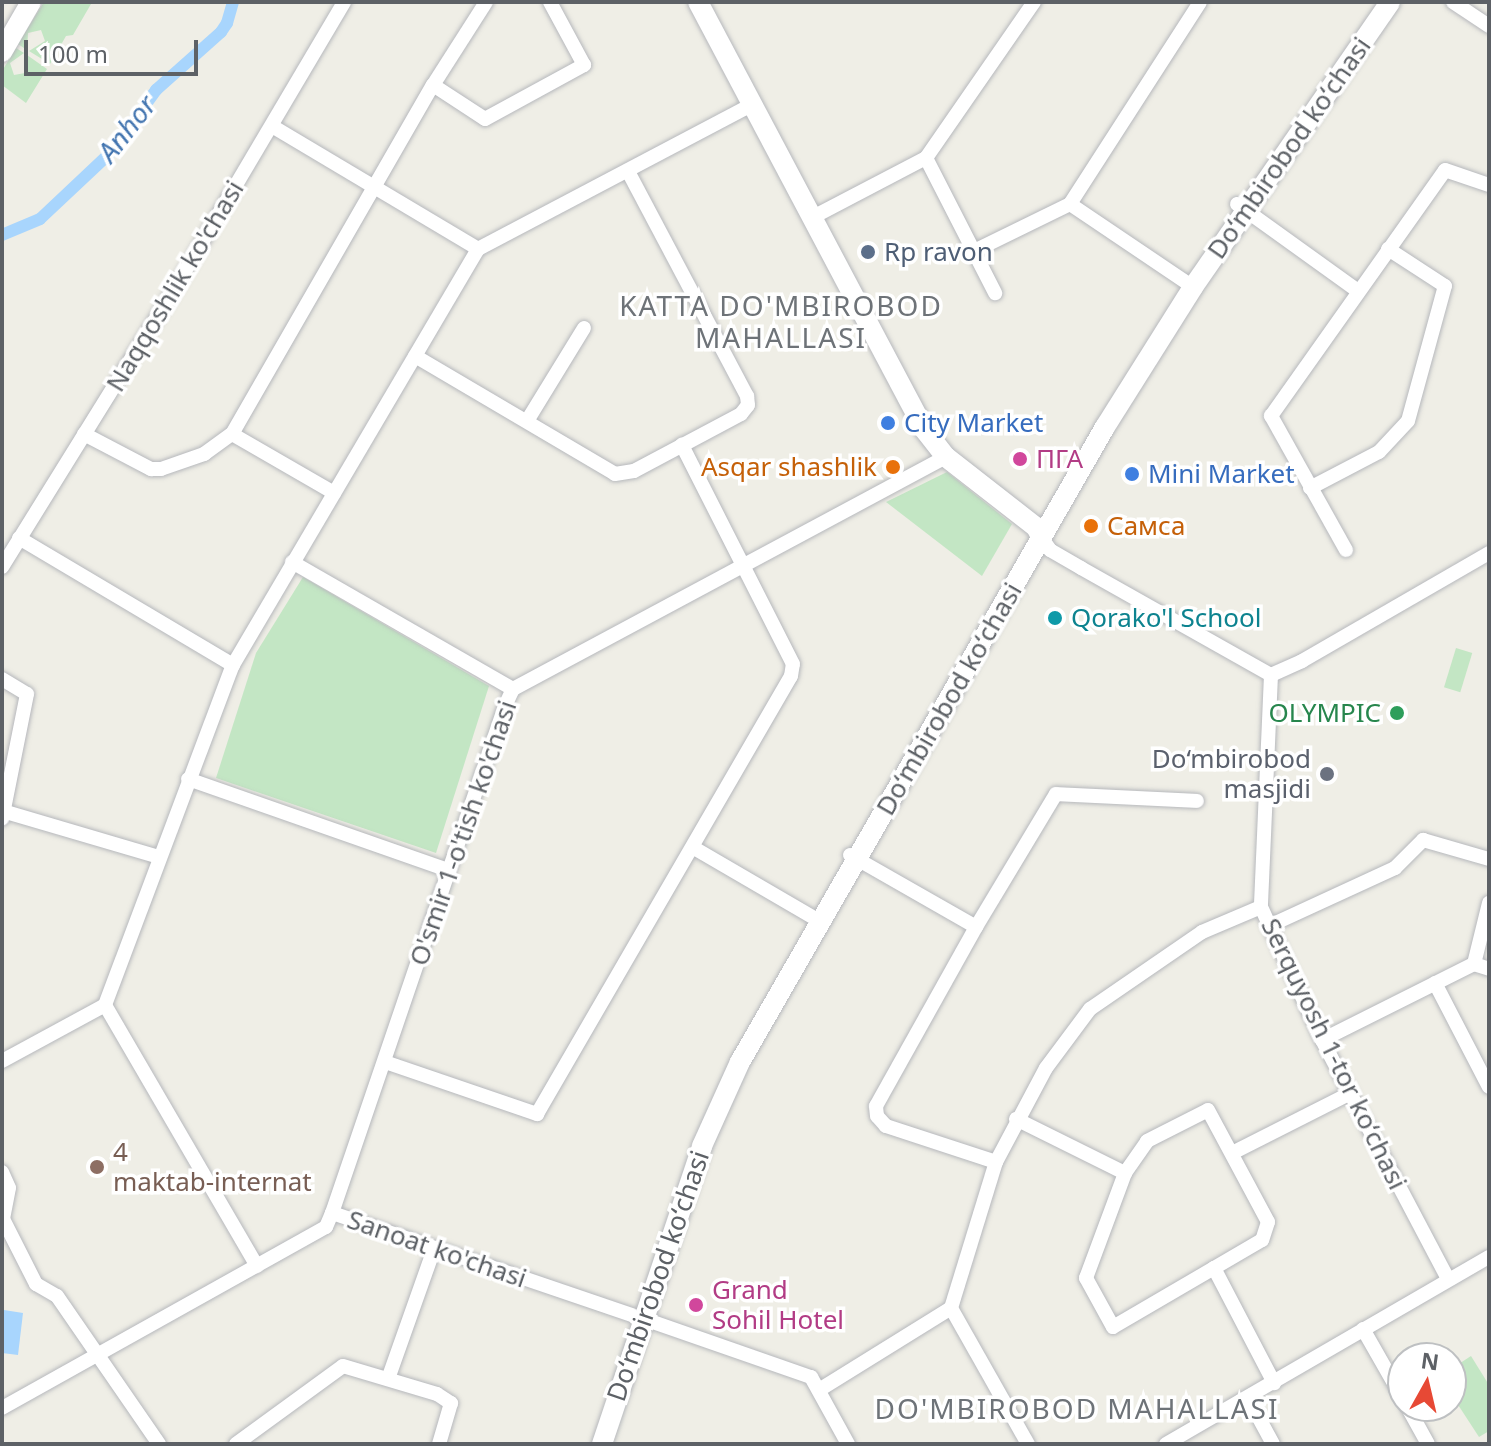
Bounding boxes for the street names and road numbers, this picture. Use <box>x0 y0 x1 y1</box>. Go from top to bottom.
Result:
street label: Doʻmbirobod koʻchasi <box>1201 31 1377 265</box>
street label: Naqqoshlik ko'chasi <box>100 175 250 397</box>
street label: Doʻmbirobod koʻchasi <box>870 577 1028 821</box>
street label: O'smir 1-o'tish ko'chasi <box>403 696 523 970</box>
street label: Serquyosh 1-tor koʻchasi <box>1255 913 1413 1195</box>
street label: Doʻmbirobod koʻchasi <box>600 1147 716 1405</box>
street label: Sanoat ko'chasi <box>343 1204 531 1294</box>

